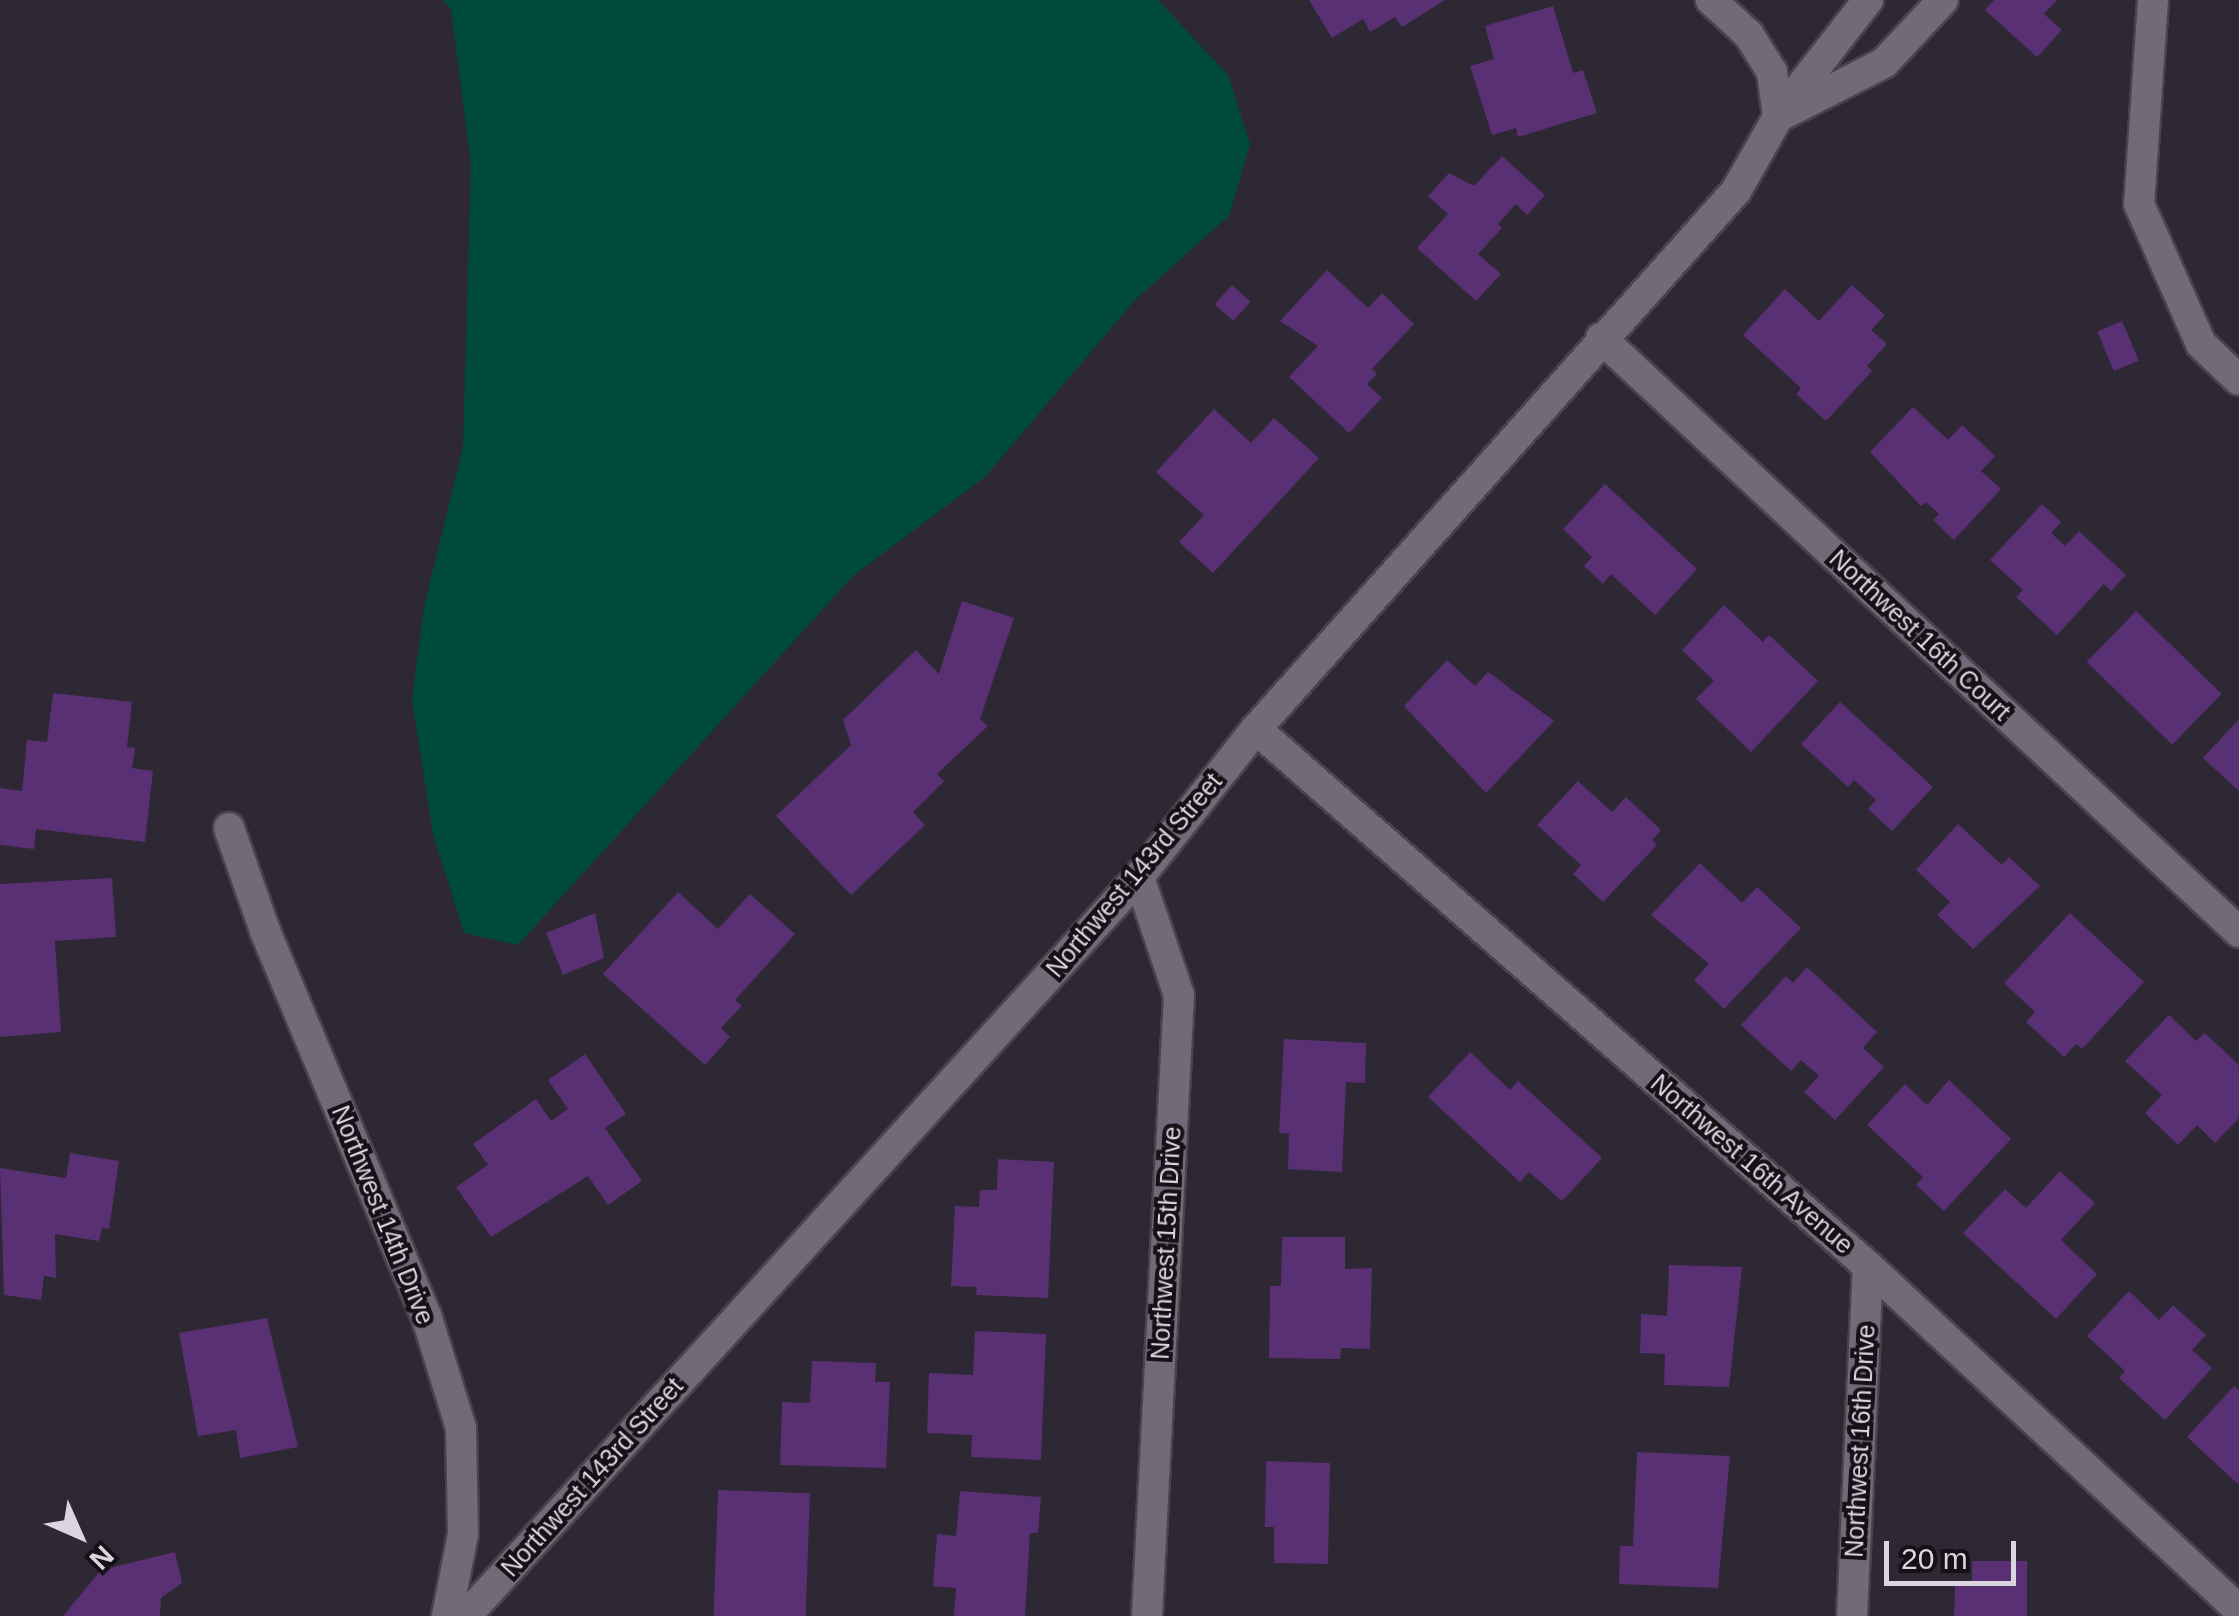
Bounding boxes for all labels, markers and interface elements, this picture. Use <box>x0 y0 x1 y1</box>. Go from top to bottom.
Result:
street label: Northwest 16th Court <box>1823 543 2017 727</box>
street label: Northwest 143rd Street <box>1040 767 1228 983</box>
street label: Northwest 16th Avenue <box>1644 1068 1860 1260</box>
street label: Northwest 14th Drive <box>325 1101 441 1329</box>
street label: Northwest 15th Drive <box>1145 1126 1187 1360</box>
street label: Northwest 16th Drive <box>1839 1324 1881 1558</box>
street label: Northwest 143rd Street <box>495 1371 689 1583</box>
north arrow <box>30 1486 130 1586</box>
scale bar <box>1889 1521 2022 1583</box>
text: N <box>83 1539 120 1576</box>
text: 20 m <box>1901 1542 1968 1575</box>

